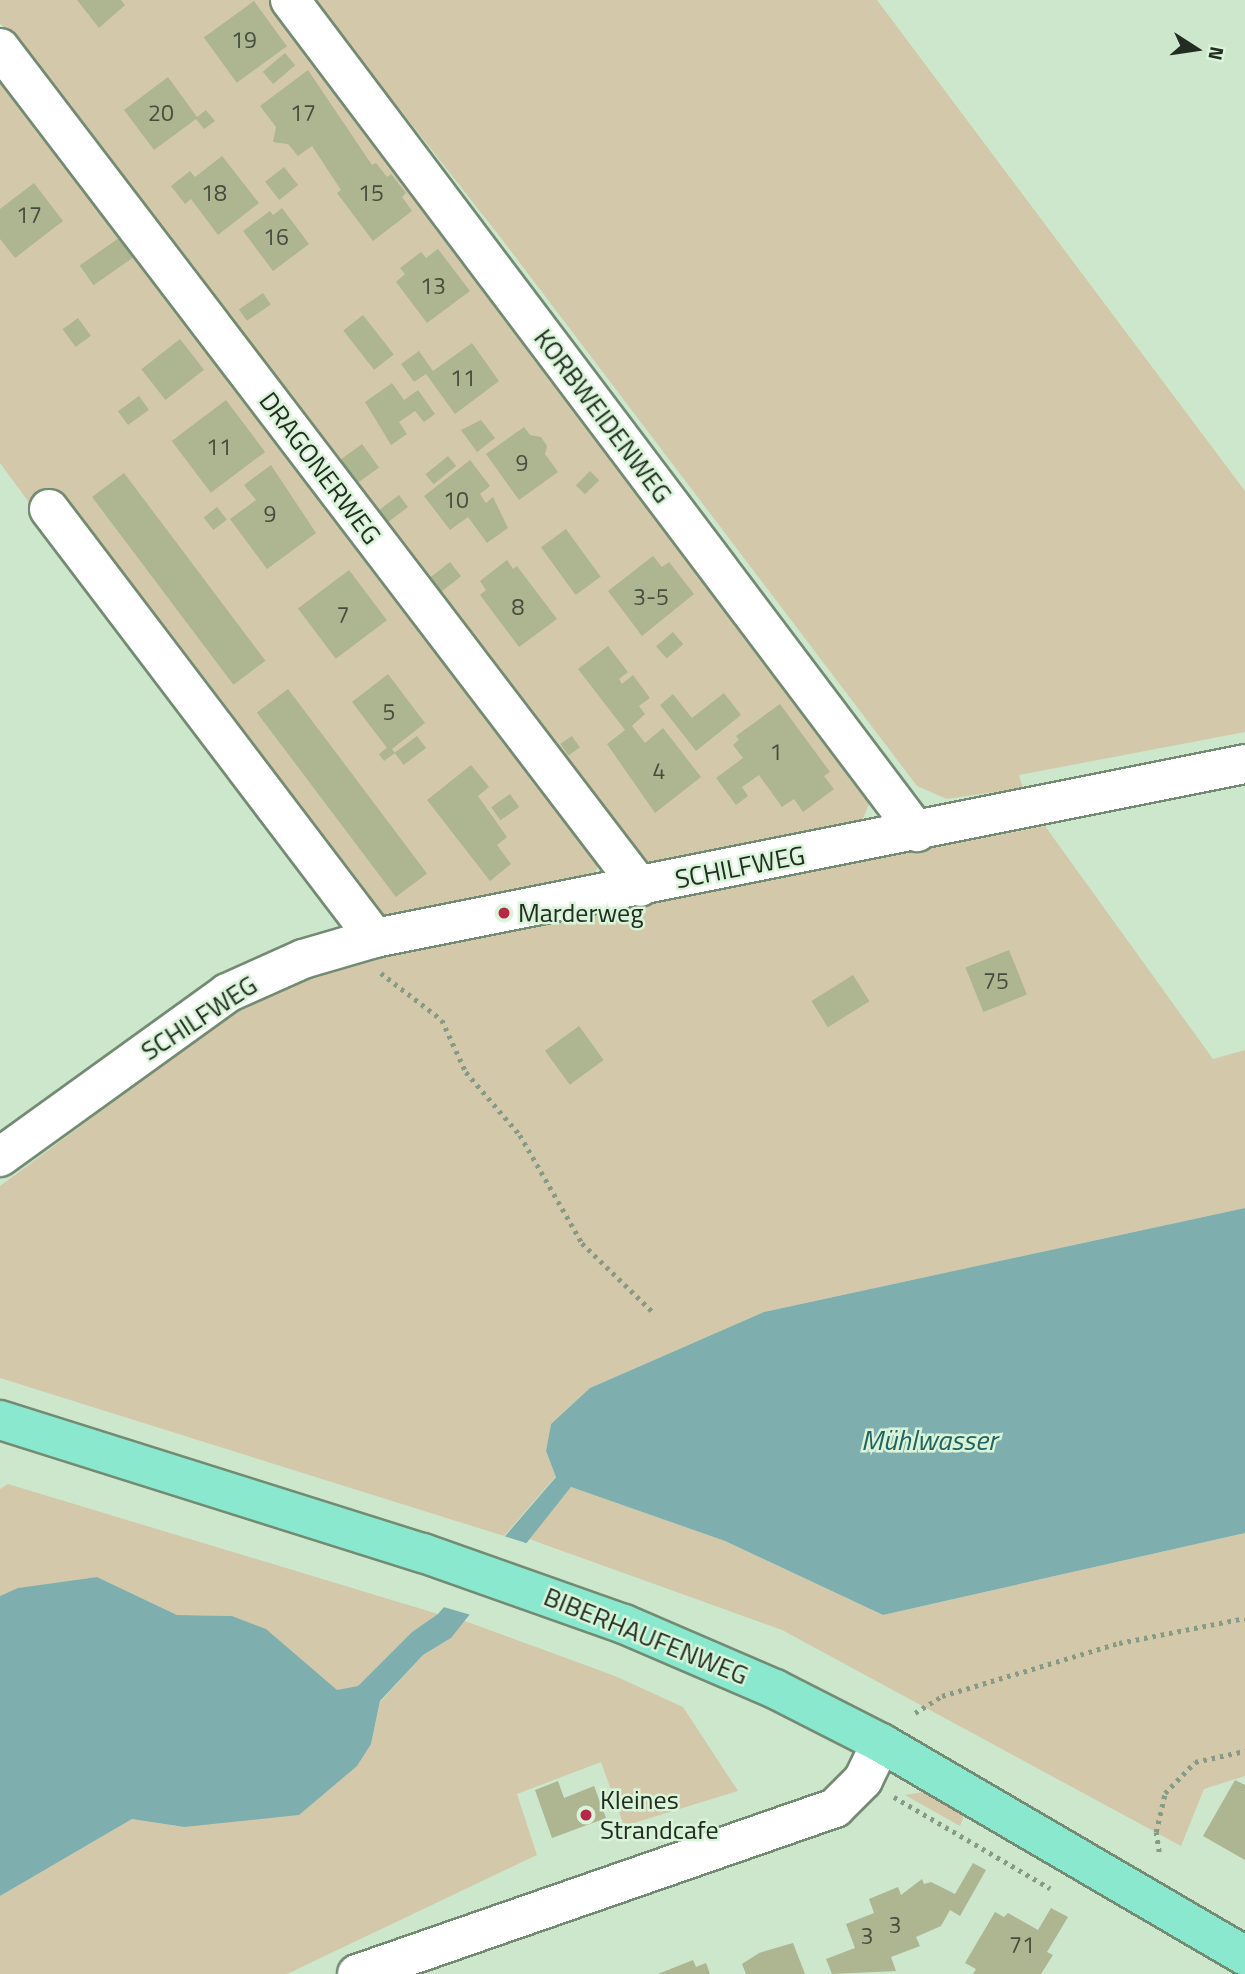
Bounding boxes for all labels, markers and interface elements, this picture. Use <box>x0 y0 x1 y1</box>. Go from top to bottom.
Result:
north arrow <box>1161 14 1231 84</box>
house number: 19 <box>231 26 257 54</box>
text: N <box>1201 44 1233 63</box>
house number: 20 <box>148 99 174 127</box>
house number: 17 <box>290 99 316 127</box>
house number: 18 <box>201 179 227 207</box>
house number: 15 <box>358 179 384 207</box>
house number: 17 <box>16 201 42 229</box>
house number: 16 <box>263 223 289 251</box>
house number: 13 <box>420 272 446 300</box>
street label: KORBWEIDENWEG <box>528 323 678 509</box>
house number: 11 <box>450 364 476 392</box>
street label: DRAGONERWEG <box>253 386 387 550</box>
house number: 11 <box>206 433 232 461</box>
house number: 9 <box>516 449 528 477</box>
house number: 10 <box>443 486 469 514</box>
house number: 9 <box>264 500 276 528</box>
house number: 3-5 <box>633 583 669 611</box>
house number: 8 <box>512 593 524 621</box>
house number: 7 <box>337 601 349 629</box>
house number: 5 <box>383 698 395 726</box>
house number: 1 <box>770 738 782 766</box>
house number: 4 <box>653 757 665 785</box>
street label: SCHILFWEG <box>672 839 808 895</box>
place label: Marderweg <box>518 897 644 929</box>
marker: Marderweg <box>496 905 512 921</box>
house number: 75 <box>983 967 1009 995</box>
street label: SCHILFWEG <box>135 969 263 1067</box>
water label: Mühlwasser <box>861 1423 997 1457</box>
street label: BIBERHAUFENWEG <box>539 1581 753 1691</box>
place label: Kleines Strandcafe <box>600 1784 719 1846</box>
marker: Kleines Strandcafe <box>578 1807 594 1823</box>
house number: 3 <box>889 1911 901 1939</box>
house number: 3 <box>861 1922 873 1950</box>
house number: 71 <box>1009 1931 1035 1959</box>

